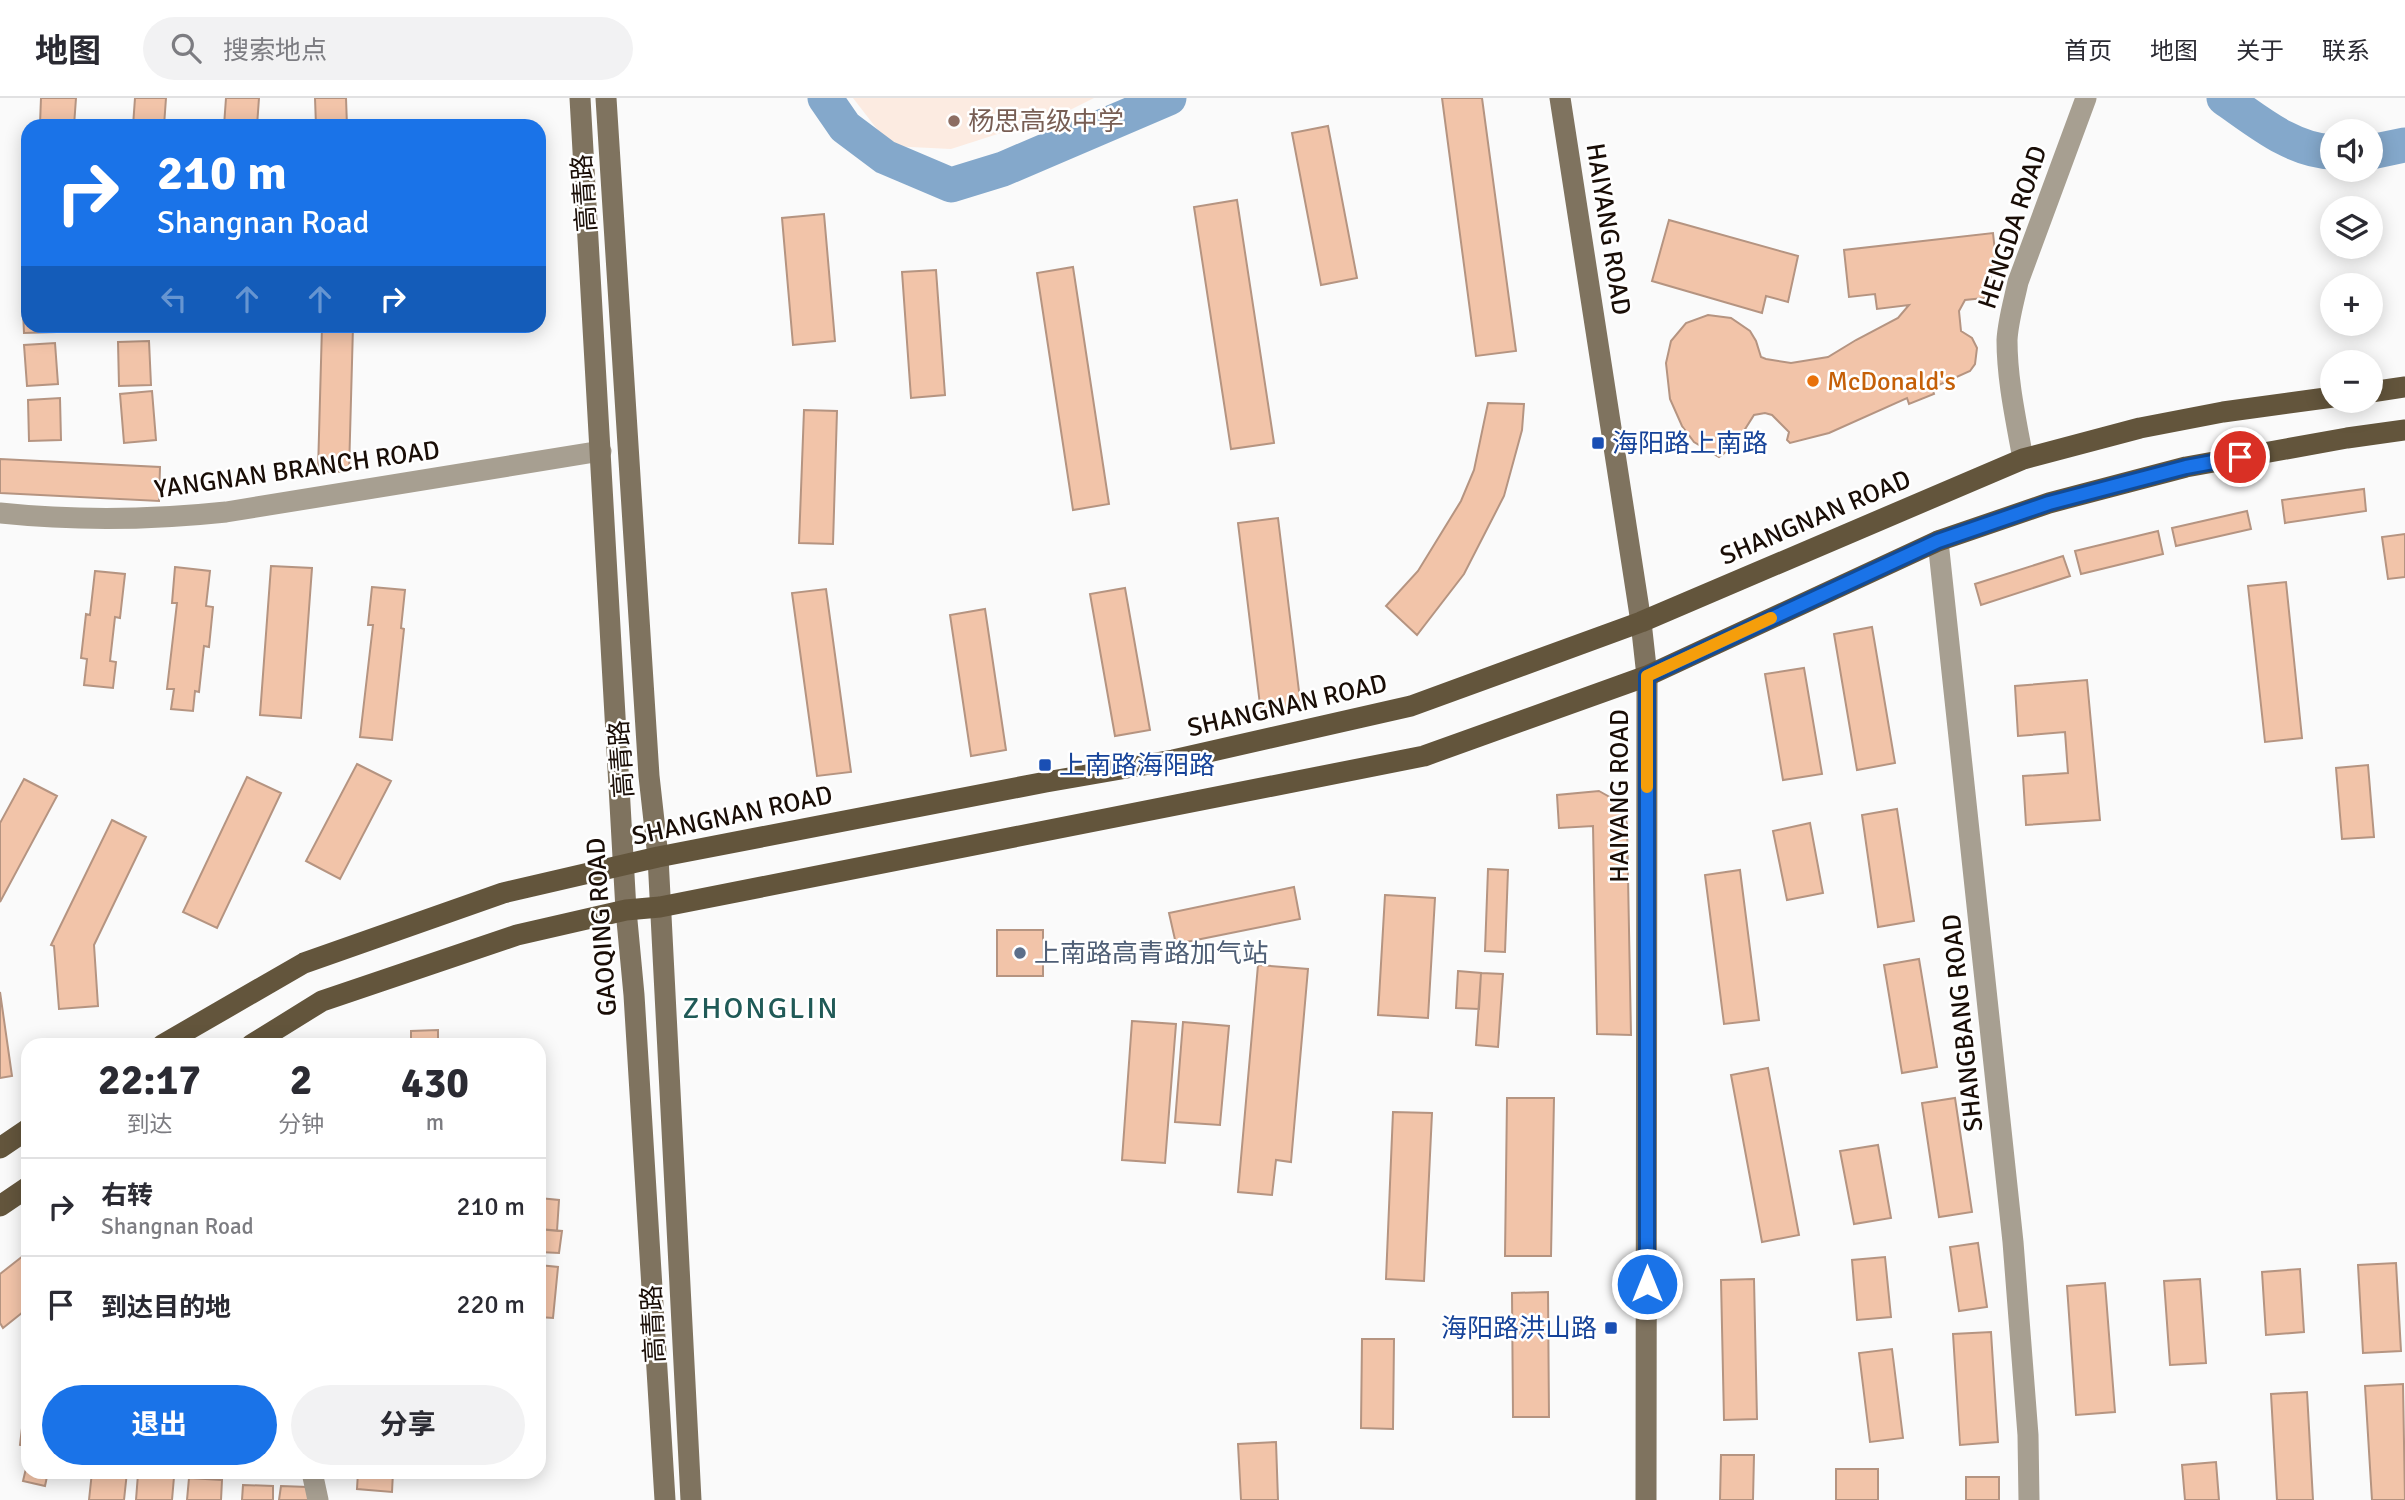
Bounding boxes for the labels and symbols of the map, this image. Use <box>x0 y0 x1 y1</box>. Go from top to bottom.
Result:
place label: 杨思高级中学 <box>968 106 1124 138</box>
marker: 杨思高级中学 <box>946 113 962 129</box>
street label: HAIYANG ROAD <box>1579 141 1637 317</box>
street label: HENGDA ROAD <box>1972 142 2054 313</box>
street label: 高青路 <box>566 153 604 233</box>
place label: McDonald's <box>1827 366 1956 398</box>
marker: McDonald's <box>1805 373 1821 389</box>
pin <box>2210 427 2270 487</box>
place label: 海阳路上南路 <box>1612 428 1768 460</box>
street label: YANGNAN BRANCH ROAD <box>153 434 442 506</box>
marker: 海阳路上南路 <box>1590 435 1606 451</box>
street label: SHANGNAN ROAD <box>1715 463 1916 572</box>
street label: SHANGNAN ROAD <box>1184 667 1390 745</box>
street label: HAIYANG ROAD <box>1604 709 1636 883</box>
street label: 高青路 <box>603 719 641 799</box>
place label: 上南路海阳路 <box>1059 750 1215 782</box>
marker: 上南路海阳路 <box>1037 757 1053 773</box>
street label: SHANGNAN ROAD <box>629 779 835 853</box>
street label: GAOQING ROAD <box>580 837 624 1017</box>
street label: SHANGBANG ROAD <box>1936 912 1990 1133</box>
place label: 上南路高青路加气站 <box>1034 938 1268 970</box>
marker: 上南路高青路加气站 <box>1012 945 1028 961</box>
district label: ZHONGLIN <box>682 990 840 1027</box>
position arrow <box>1610 1247 1684 1321</box>
street label: 高青路 <box>636 1284 672 1364</box>
place label: 海阳路洪山路 <box>1441 1313 1597 1345</box>
marker: 海阳路洪山路 <box>1603 1320 1619 1336</box>

